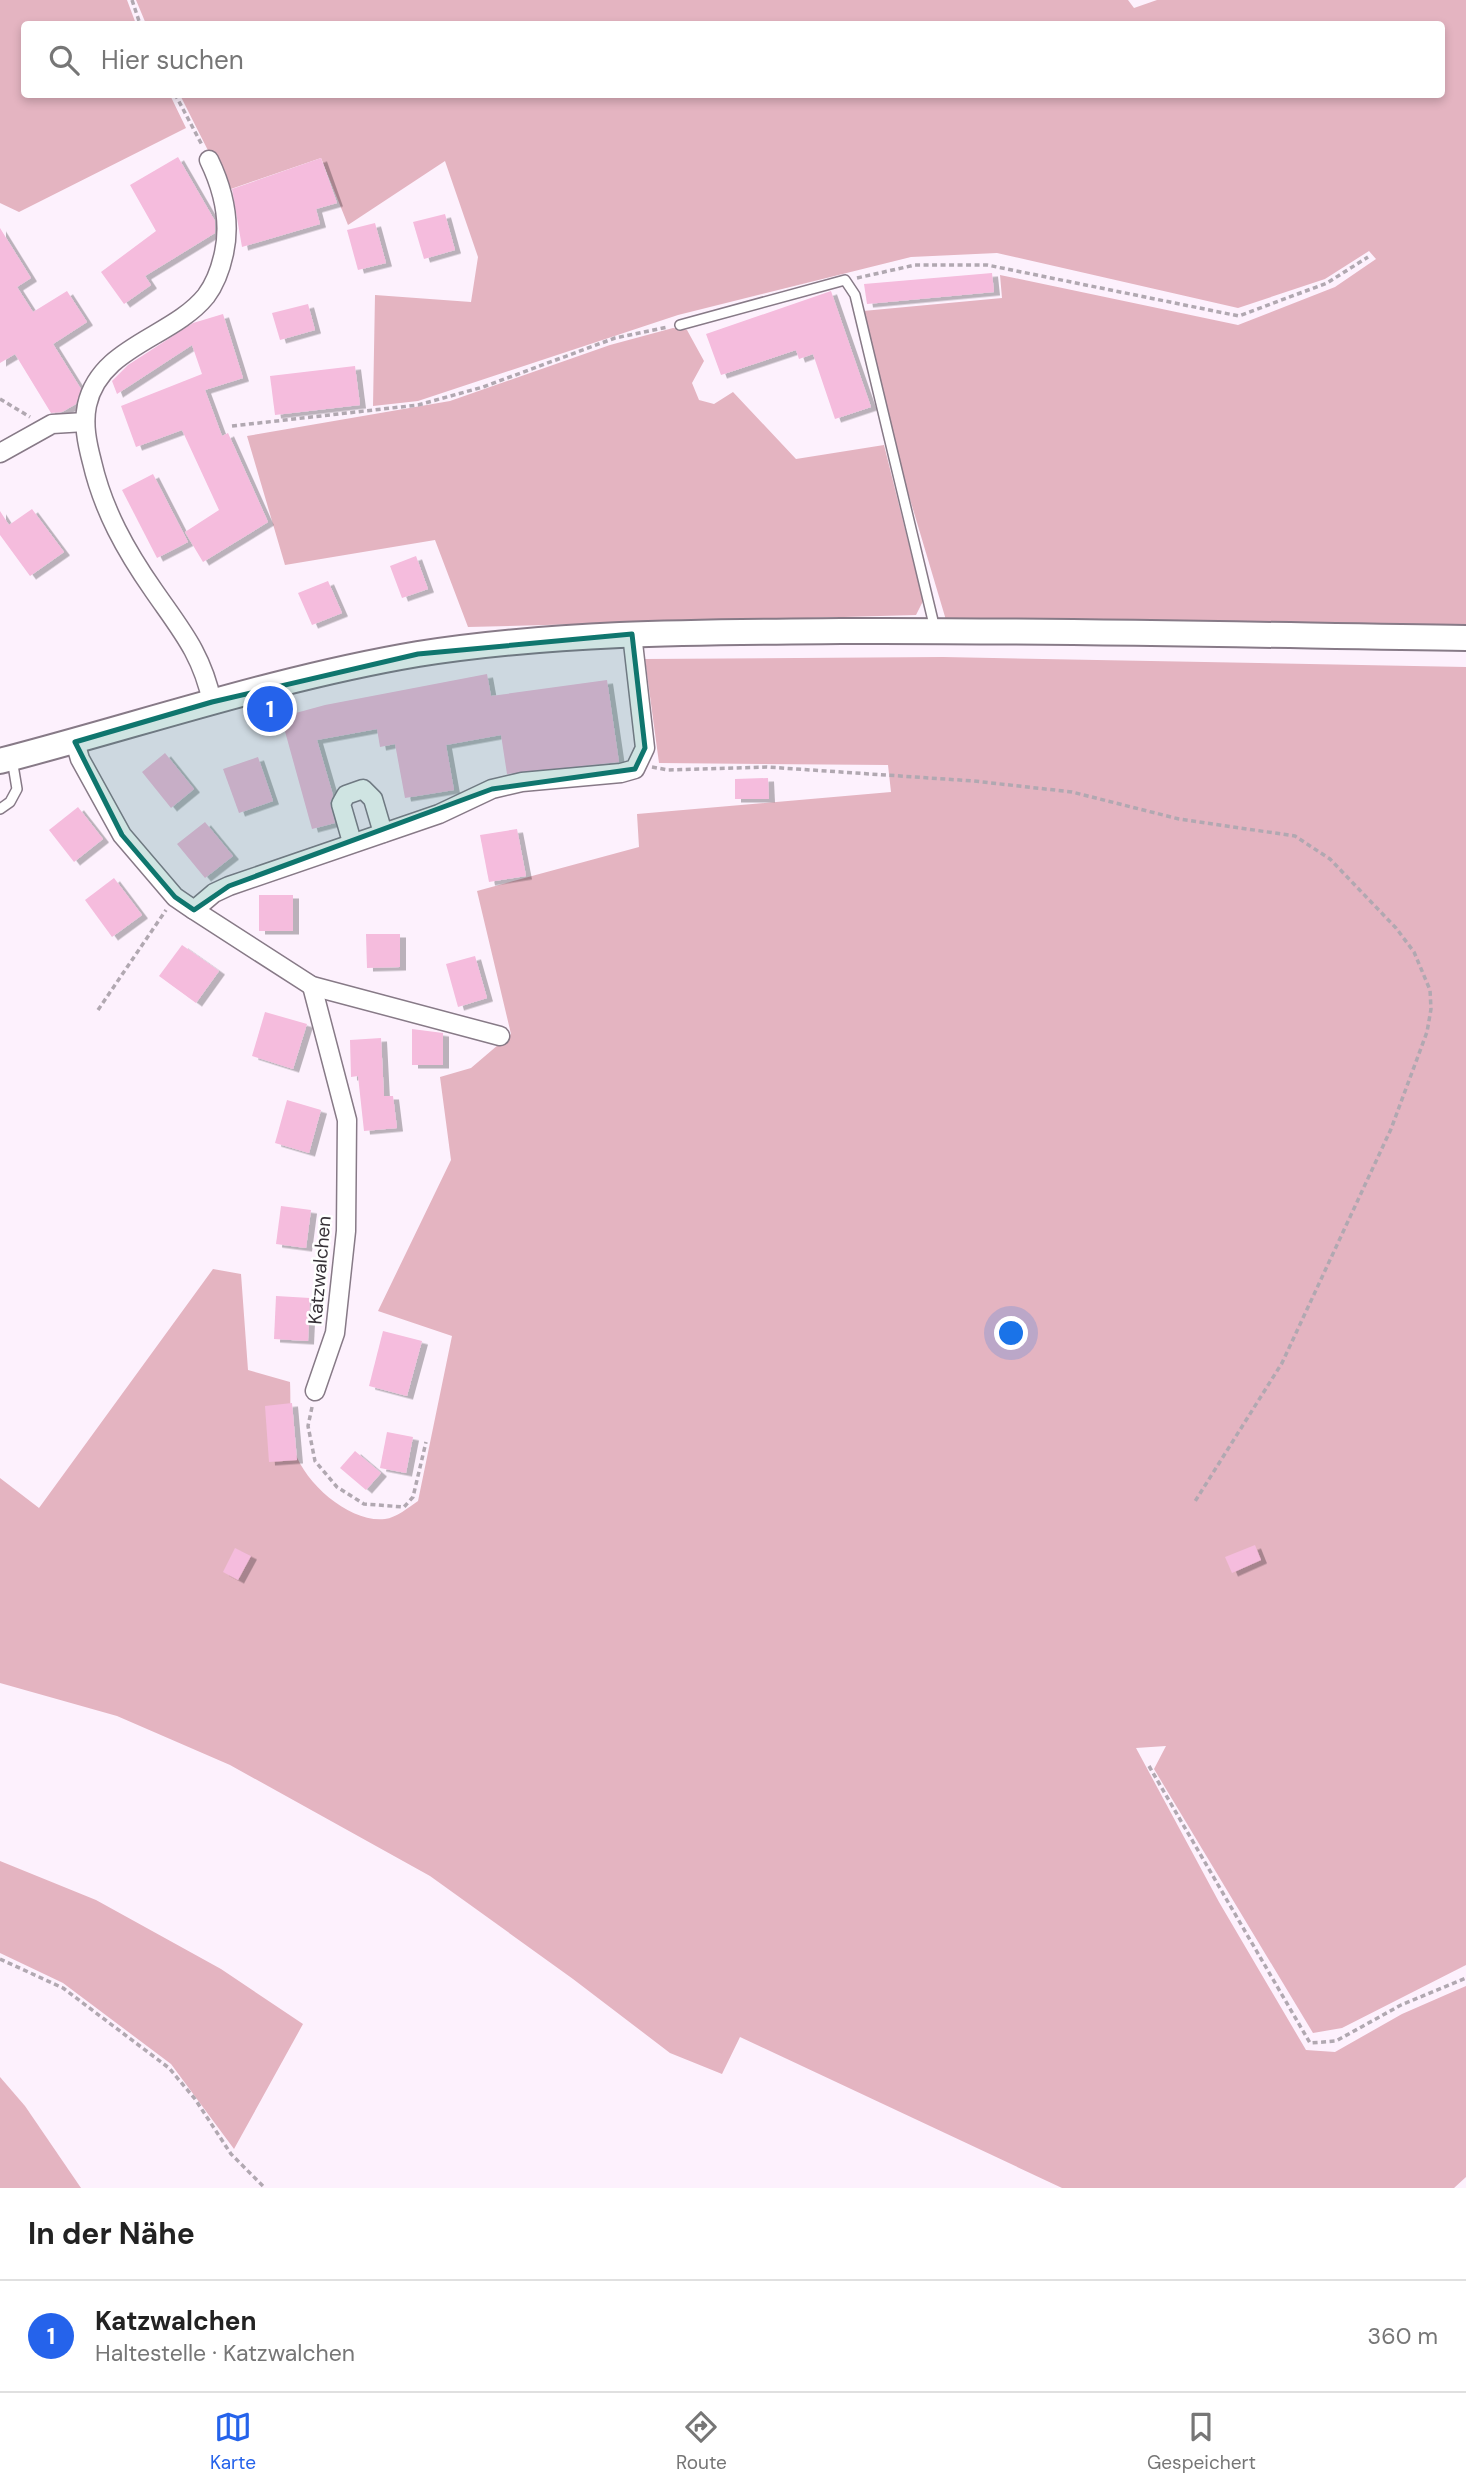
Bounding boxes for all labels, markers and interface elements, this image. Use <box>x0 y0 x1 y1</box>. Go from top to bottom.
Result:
search box <box>21 21 1445 98</box>
icon: search <box>45 41 83 79</box>
text: Hier suchen <box>101 43 244 77</box>
pin: 1 <box>247 683 293 735</box>
street label: Katzwalchen <box>302 1215 337 1325</box>
your location <box>994 1316 1028 1350</box>
text: In der Nähe <box>28 2214 195 2253</box>
text: Katzwalchen <box>95 2304 256 2338</box>
text: 1 <box>47 2321 55 2351</box>
text: 360 m <box>1368 2321 1438 2351</box>
text: Haltestelle · Katzwalchen <box>95 2338 355 2368</box>
tab: Karte <box>210 2408 256 2475</box>
tab: Route <box>676 2408 727 2475</box>
tab: Gespeichert <box>1147 2408 1256 2475</box>

